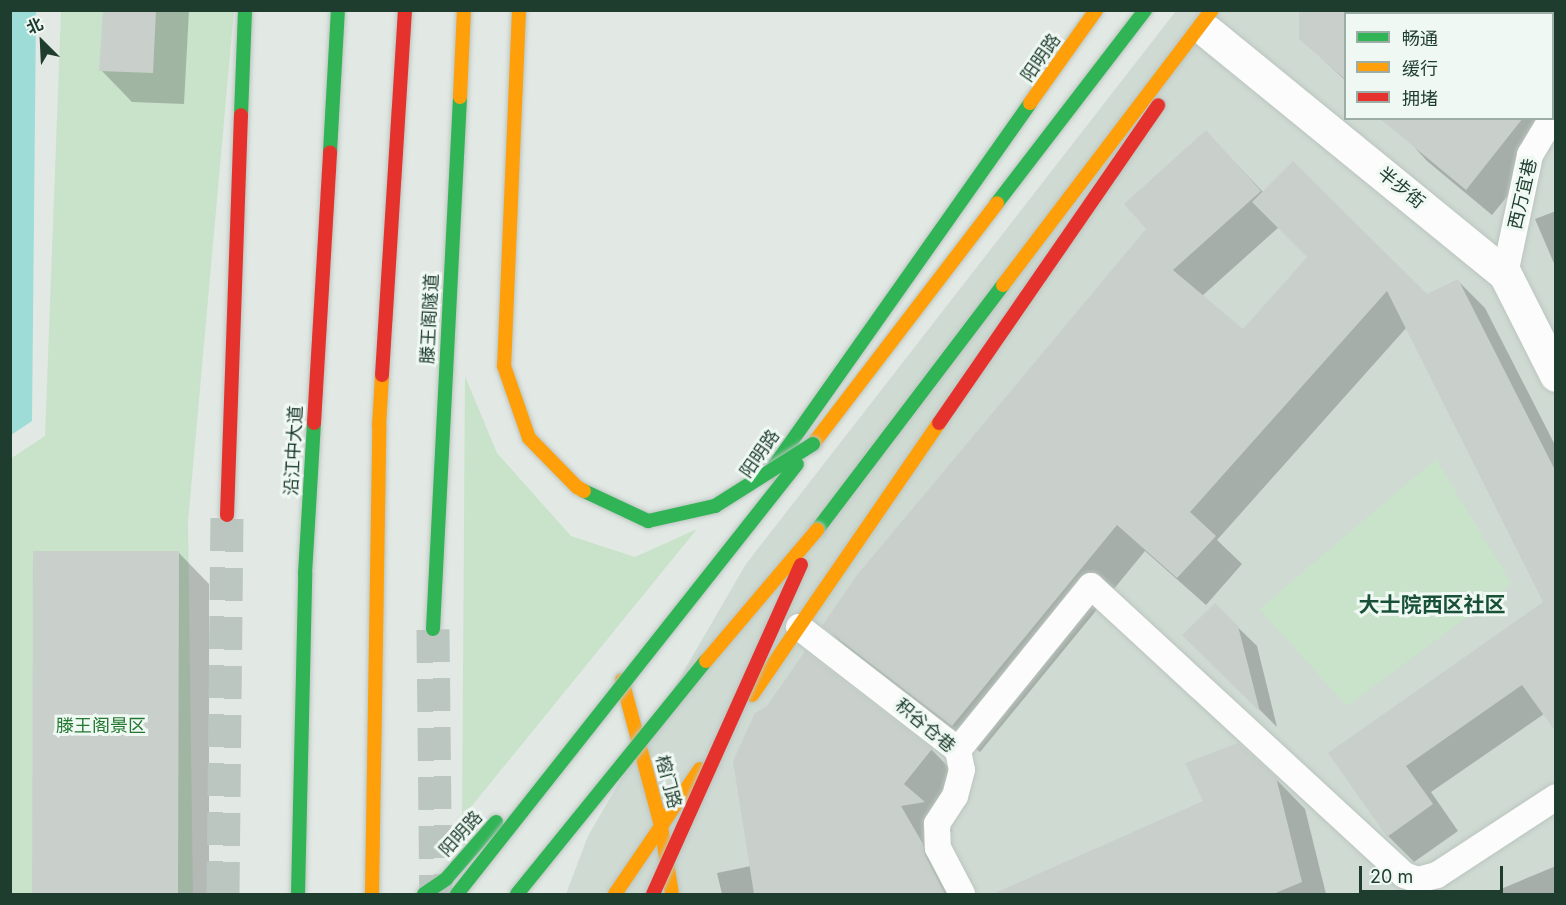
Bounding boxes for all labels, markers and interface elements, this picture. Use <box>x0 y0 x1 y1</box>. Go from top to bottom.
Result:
north arrow <box>12 12 72 72</box>
legend <box>1344 12 1554 120</box>
text: 北 <box>23 13 46 38</box>
text: 畅通 <box>1402 28 1438 49</box>
street label: 阳明路 <box>1017 30 1065 86</box>
text: 缓行 <box>1402 58 1438 79</box>
text: 拥堵 <box>1402 88 1438 109</box>
street label: 西万宜巷 <box>1504 156 1542 232</box>
street label: 半步街 <box>1373 163 1429 213</box>
street label: 滕王阁隧道 <box>417 273 443 365</box>
street label: 沿江中大道 <box>281 405 307 497</box>
street label: 阳明路 <box>736 426 784 482</box>
district label: 大士院西区社区 <box>1359 592 1505 618</box>
street label: 积谷仓巷 <box>890 695 960 757</box>
park label: 滕王阁景区 <box>56 715 146 737</box>
street label: 榕门路 <box>651 753 685 811</box>
street label: 阳明路 <box>435 807 487 861</box>
scale bar <box>1362 854 1506 892</box>
text: 20 m <box>1370 866 1413 887</box>

